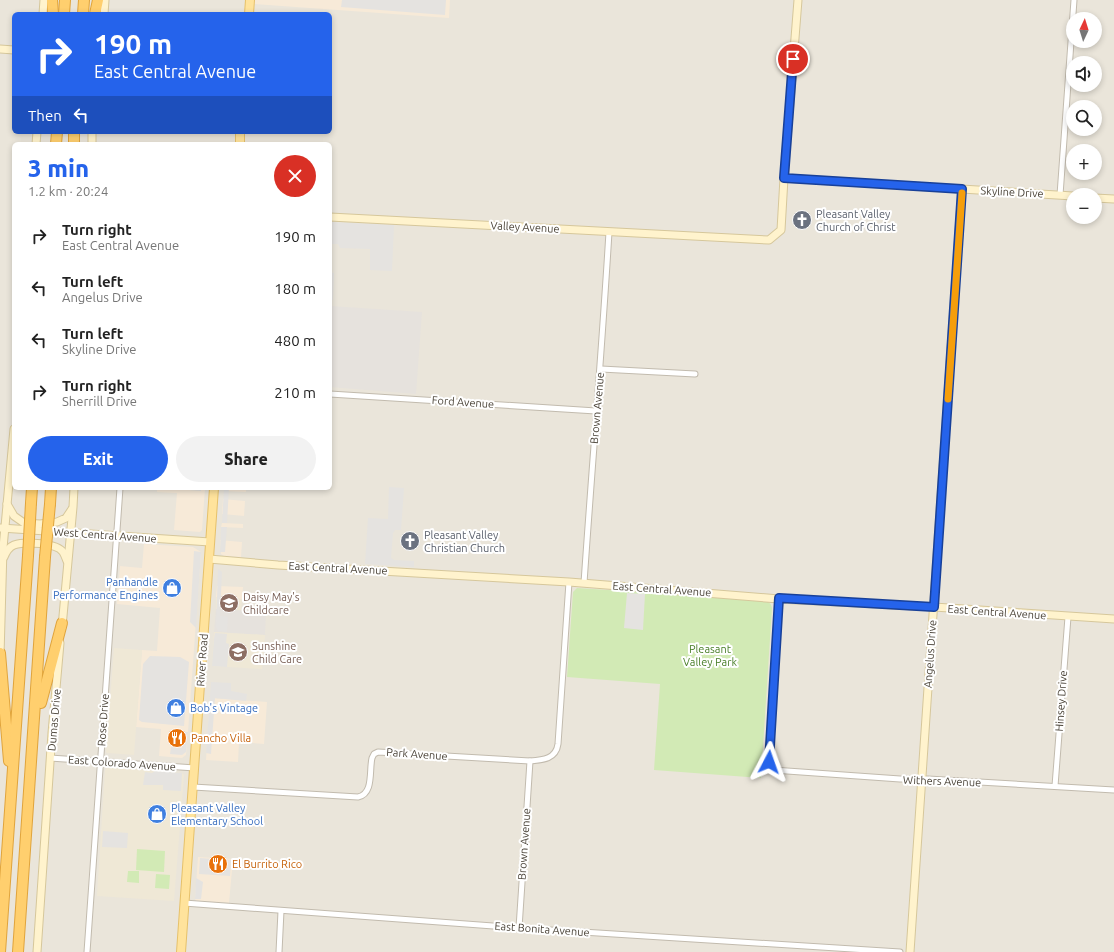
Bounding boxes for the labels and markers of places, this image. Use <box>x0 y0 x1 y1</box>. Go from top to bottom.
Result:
pin <box>776 42 810 76</box>
place label: Pleasant Valley Church of Christ <box>816 208 896 233</box>
church icon: Pleasant Valley Church of Christ <box>791 209 813 231</box>
place label: Pleasant Valley Christian Church <box>424 529 505 554</box>
church icon: Pleasant Valley Christian Church <box>399 530 421 552</box>
place label: Panhandle Performance Engines <box>53 576 158 601</box>
shop icon: Panhandle Performance Engines <box>161 577 183 599</box>
place label: Daisy May's Childcare <box>243 591 300 616</box>
school or university icon: Daisy May's Childcare <box>218 592 240 614</box>
place label: Sunshine Child Care <box>252 640 302 665</box>
school or university icon: Sunshine Child Care <box>227 641 249 663</box>
shop icon: Bob's Vintage <box>165 697 187 719</box>
place label: Bob's Vintage <box>190 702 258 714</box>
restaurant icon: Pancho Villa <box>166 727 188 749</box>
place label: Pancho Villa <box>191 732 251 744</box>
place label: Pleasant Valley Elementary School <box>171 802 263 827</box>
shop icon: Pleasant Valley Elementary School <box>146 803 168 825</box>
restaurant icon: El Burrito Rico <box>207 853 229 875</box>
place label: El Burrito Rico <box>232 858 302 870</box>

